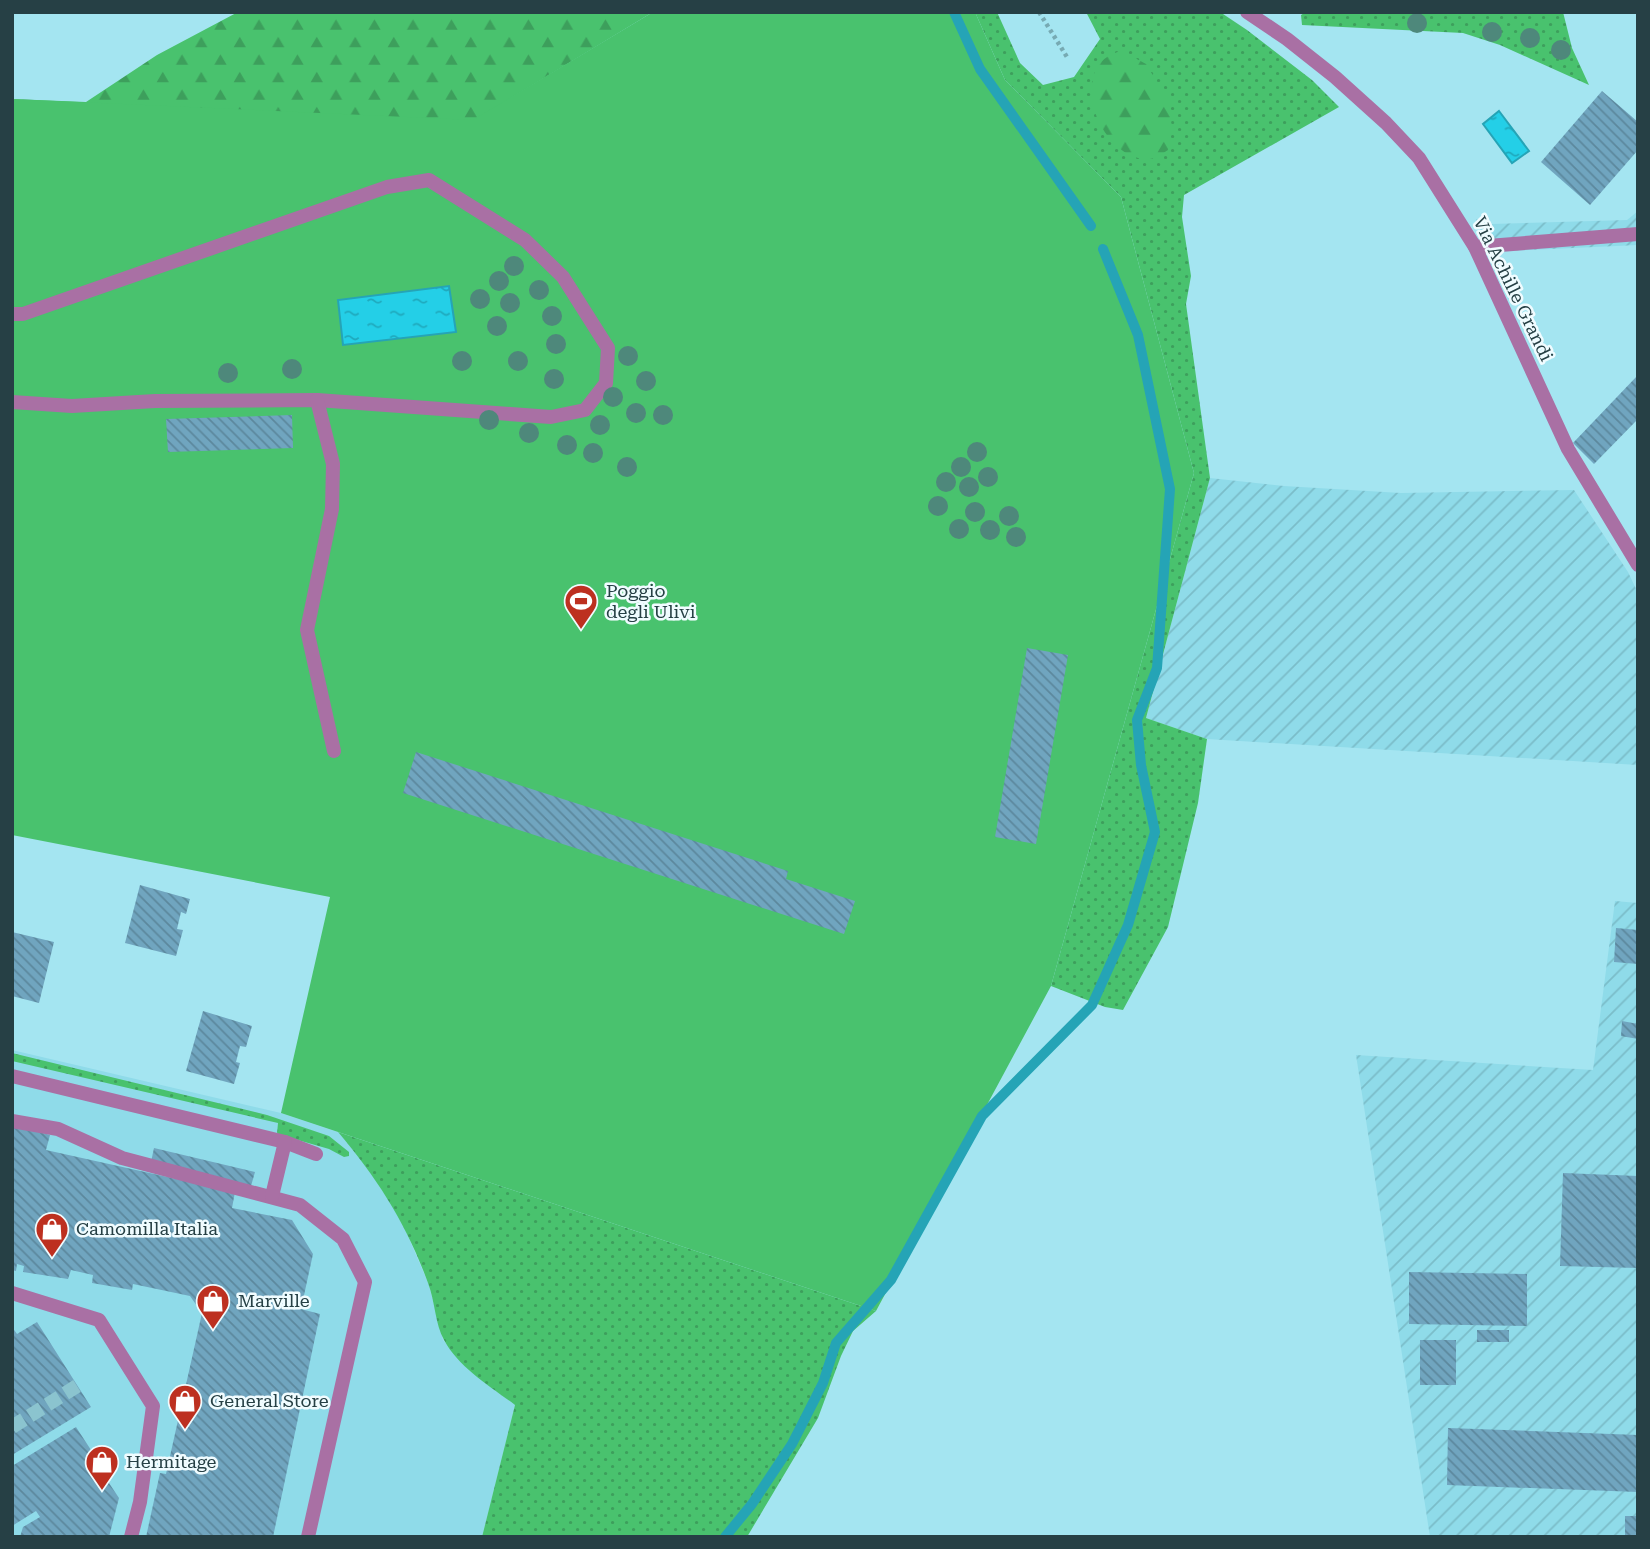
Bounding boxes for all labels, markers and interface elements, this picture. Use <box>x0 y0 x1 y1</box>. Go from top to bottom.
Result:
street label: Via Achille Grandi <box>1469 213 1558 365</box>
place label: Poggio degli Ulivi <box>606 580 696 622</box>
sports icon: Poggio degli Ulivi <box>562 582 600 631</box>
shop icon: Camomilla Italia <box>33 1210 71 1259</box>
place label: Camomilla Italia <box>76 1218 218 1239</box>
shop icon: Marville <box>194 1282 232 1331</box>
place label: Marville <box>238 1290 310 1311</box>
shop icon: General Store <box>166 1382 204 1431</box>
place label: General Store <box>210 1390 329 1411</box>
shop icon: Hermitage <box>83 1443 121 1492</box>
place label: Hermitage <box>126 1451 216 1472</box>

